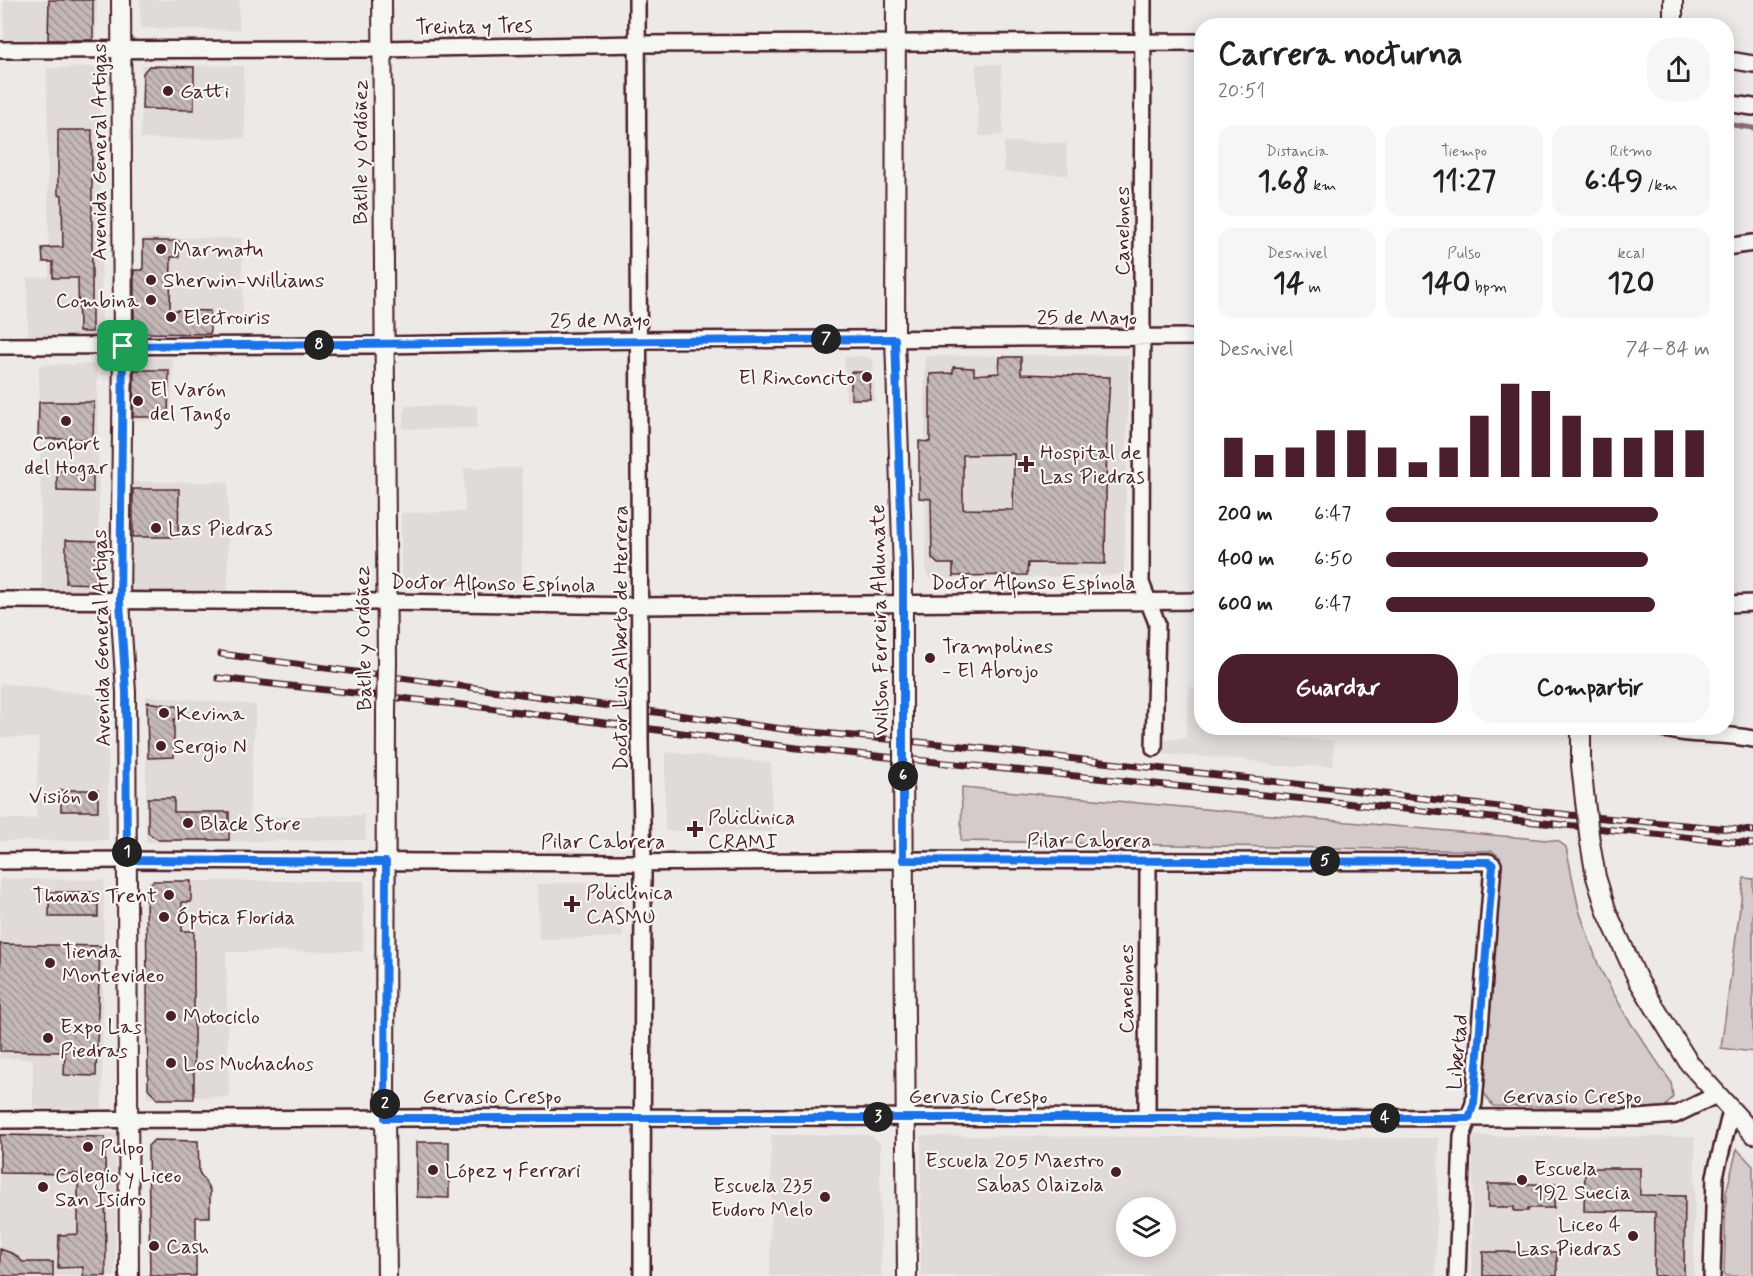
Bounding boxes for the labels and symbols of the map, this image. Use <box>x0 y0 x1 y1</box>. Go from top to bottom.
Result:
street label: Treinta y Tres <box>415 12 533 42</box>
street label: Avenida General Artigas <box>86 43 114 261</box>
place label: Gatti <box>180 78 230 106</box>
street label: Batlle y Ordóñez <box>347 79 375 225</box>
marker: Gatti <box>161 84 175 98</box>
street label: Canelones <box>1109 186 1137 276</box>
place label: Marmatu <box>173 236 263 264</box>
marker: Marmatu <box>154 242 168 256</box>
place label: Sherwin-Williams <box>163 267 324 295</box>
marker: Sherwin-Williams <box>144 273 158 287</box>
place label: Combina <box>56 287 139 315</box>
marker: Combina <box>144 293 158 307</box>
place label: Electroiris <box>183 304 270 332</box>
street label: 25 de Mayo <box>1037 304 1137 332</box>
street label: 25 de Mayo <box>550 306 650 336</box>
marker: Electroiris <box>164 310 178 324</box>
pin <box>97 320 148 371</box>
pin: 7 <box>811 324 841 354</box>
pin: 8 <box>304 330 334 360</box>
place label: El Rinconcito <box>739 364 855 392</box>
marker: El Rinconcito <box>860 370 874 384</box>
place label: El Varón del Tango <box>150 376 231 430</box>
marker: El Varón del Tango <box>131 394 145 408</box>
marker: Confort del Hogar <box>59 414 73 428</box>
place label: Confort del Hogar <box>24 430 108 482</box>
place label: Hospital de Las Piedras <box>1040 439 1145 491</box>
marker: Hospital de Las Piedras <box>1017 455 1035 473</box>
street label: Wilson Ferreira Aldunate <box>864 504 896 736</box>
street label: Doctor Luis Alberto de Herrera <box>607 505 635 771</box>
place label: Las Piedras <box>168 515 273 543</box>
marker: Las Piedras <box>149 521 163 535</box>
street label: Avenida General Artigas <box>86 529 118 747</box>
street label: Batlle y Ordóñez <box>349 565 379 711</box>
street label: Doctor Alfonso Espínola <box>390 568 596 602</box>
street label: Doctor Alfonso Espínola <box>930 569 1136 599</box>
place label: Trampolines - El Abrojo <box>942 633 1053 685</box>
marker: Trampolines - El Abrojo <box>923 651 937 665</box>
place label: Kevina <box>176 700 245 728</box>
marker: Kevina <box>157 706 171 720</box>
place label: Sergio N <box>173 733 247 762</box>
marker: Sergio N <box>154 739 168 753</box>
pin: 6 <box>888 761 918 791</box>
place label: Visión <box>29 783 81 811</box>
marker: Visión <box>86 789 100 803</box>
place label: Policlinica CRAMI <box>708 804 795 856</box>
place label: Black Store <box>200 810 301 838</box>
marker: Black Store <box>181 816 195 830</box>
marker: Policlinica CRAMI <box>686 820 704 838</box>
street label: Pilar Cabrera <box>1027 827 1151 855</box>
street label: Pilar Cabrera <box>541 828 665 856</box>
pin: 1 <box>112 837 142 867</box>
pin: 5 <box>1310 846 1340 876</box>
place label: Policlinica CASMU <box>586 879 673 931</box>
place label: Thomas Trent <box>33 882 157 910</box>
marker: Thomas Trent <box>162 888 176 902</box>
marker: Policlinica CASMU <box>563 895 581 913</box>
place label: Óptica Florida <box>176 904 295 932</box>
marker: Óptica Florida <box>157 910 171 924</box>
place label: Tienda Montevideo <box>62 938 164 990</box>
street label: Canelones <box>1113 944 1141 1034</box>
marker: Tienda Montevideo <box>43 956 57 970</box>
place label: Motociclo <box>183 1003 260 1031</box>
marker: Motociclo <box>164 1009 178 1023</box>
place label: Expo Las Piedras <box>60 1013 142 1065</box>
street label: Libertad <box>1441 1013 1475 1091</box>
marker: Expo Las Piedras <box>41 1031 55 1045</box>
place label: Los Muchachos <box>183 1050 314 1078</box>
marker: Los Muchachos <box>164 1056 178 1070</box>
street label: Gervasio Crespo <box>422 1083 562 1111</box>
street label: Gervasio Crespo <box>908 1083 1048 1111</box>
street label: Gervasio Crespo <box>1502 1083 1642 1111</box>
pin: 2 <box>370 1089 400 1119</box>
pin: 3 <box>863 1102 893 1132</box>
pin: 4 <box>1370 1103 1400 1133</box>
place label: Pulpo <box>100 1134 144 1162</box>
marker: Pulpo <box>81 1140 95 1154</box>
place label: Escuela 205 Maestro Sabas Olaizola <box>925 1147 1104 1199</box>
place label: Escuela 192 Suecia <box>1534 1155 1631 1207</box>
place label: López y Ferrari <box>445 1157 581 1185</box>
place label: Colegio y Liceo San Isidro <box>55 1162 181 1214</box>
marker: López y Ferrari <box>426 1163 440 1177</box>
marker: Escuela 205 Maestro Sabas Olaizola <box>1109 1165 1123 1179</box>
place label: Escuela 235 Eudoro Melo <box>711 1172 813 1224</box>
marker: Escuela 192 Suecia <box>1515 1173 1529 1187</box>
marker: Colegio y Liceo San Isidro <box>36 1180 50 1194</box>
marker: Escuela 235 Eudoro Melo <box>818 1190 832 1204</box>
place label: Liceo 4 Las Piedras <box>1516 1211 1621 1263</box>
marker: Liceo 4 Las Piedras <box>1626 1229 1640 1243</box>
place label: Cash <box>166 1233 209 1261</box>
marker: Cash <box>147 1239 161 1253</box>

